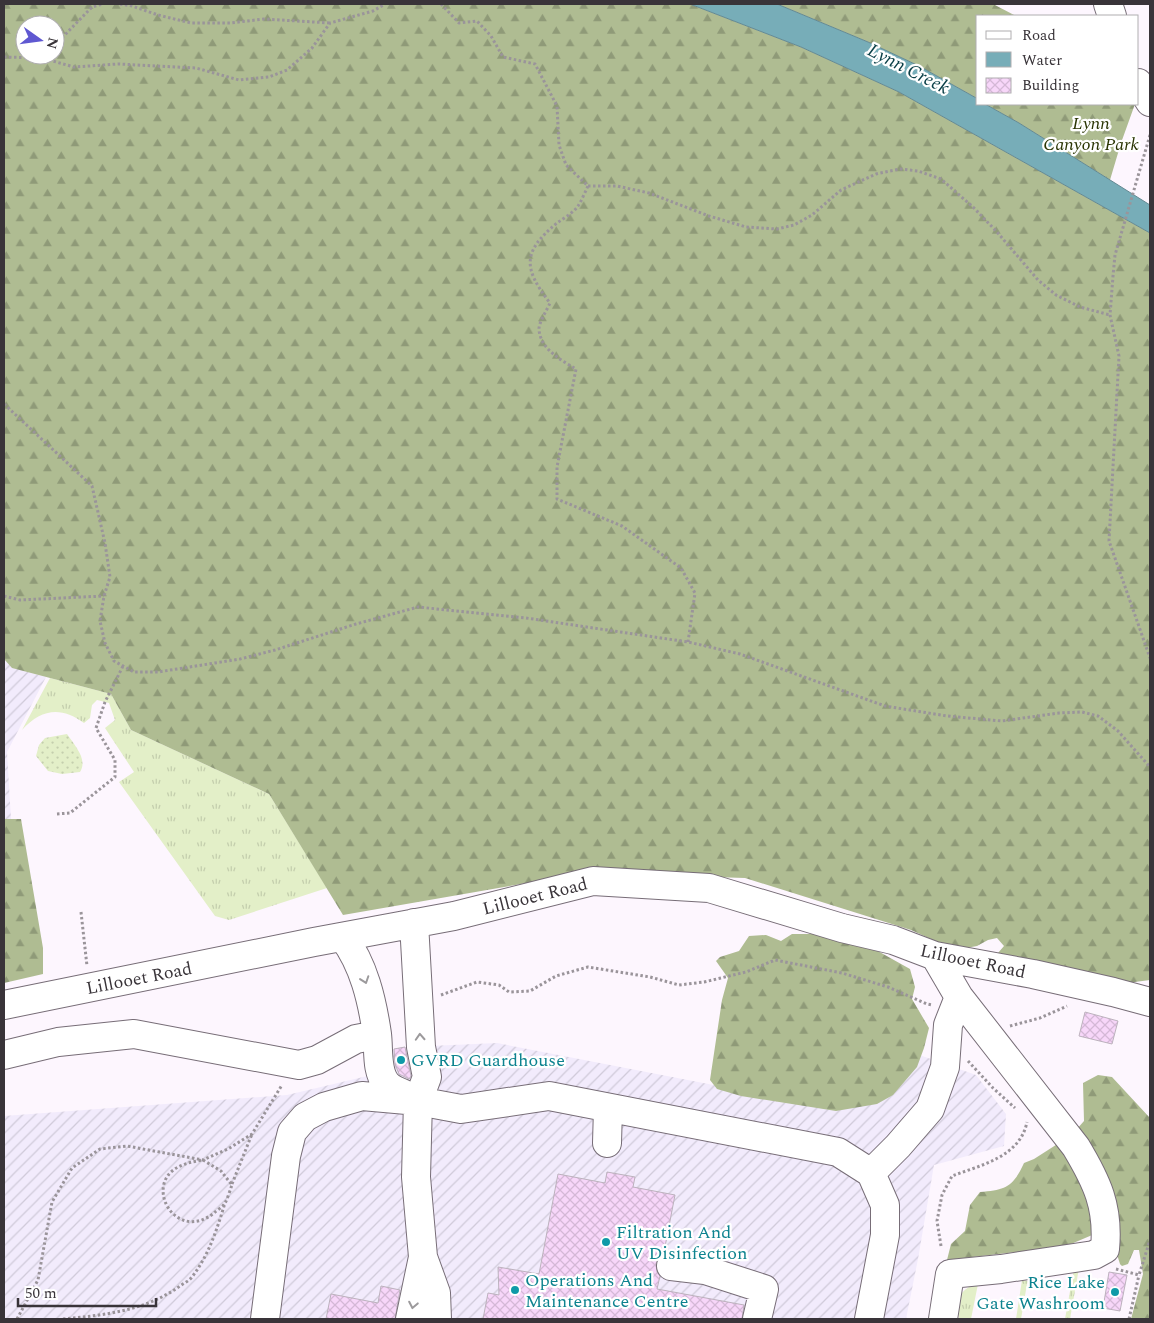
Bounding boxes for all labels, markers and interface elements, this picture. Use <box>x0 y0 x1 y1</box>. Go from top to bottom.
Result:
north arrow <box>15 15 65 65</box>
legend <box>976 15 1139 105</box>
text: Road <box>1022 24 1056 47</box>
text: N <box>41 35 64 51</box>
water label: Lynn Creek <box>862 36 955 102</box>
text: Water <box>1022 49 1062 72</box>
text: Building <box>1022 74 1079 97</box>
park label: Lynn Canyon Park <box>1043 110 1139 158</box>
street label: Lillooet Road <box>480 870 590 923</box>
street label: Lillooet Road <box>918 937 1028 986</box>
street label: Lillooet Road <box>84 955 194 1002</box>
one-way arrow <box>359 975 369 984</box>
one-way arrow <box>415 1033 426 1041</box>
place label: GVRD Guardhouse <box>411 1047 565 1074</box>
marker: GVRD Guardhouse <box>395 1054 407 1066</box>
place label: Filtration And UV Disinfection <box>616 1219 747 1267</box>
marker: Filtration And UV Disinfection <box>600 1236 612 1248</box>
place label: Operations And Maintenance Centre <box>525 1267 688 1315</box>
place label: Rice Lake Gate Washroom <box>976 1269 1105 1317</box>
scale bar <box>18 1276 155 1308</box>
text: 50 m <box>25 1282 57 1305</box>
marker: Operations And Maintenance Centre <box>509 1284 521 1296</box>
marker: Rice Lake Gate Washroom <box>1109 1286 1121 1298</box>
one-way arrow <box>408 1301 418 1310</box>

